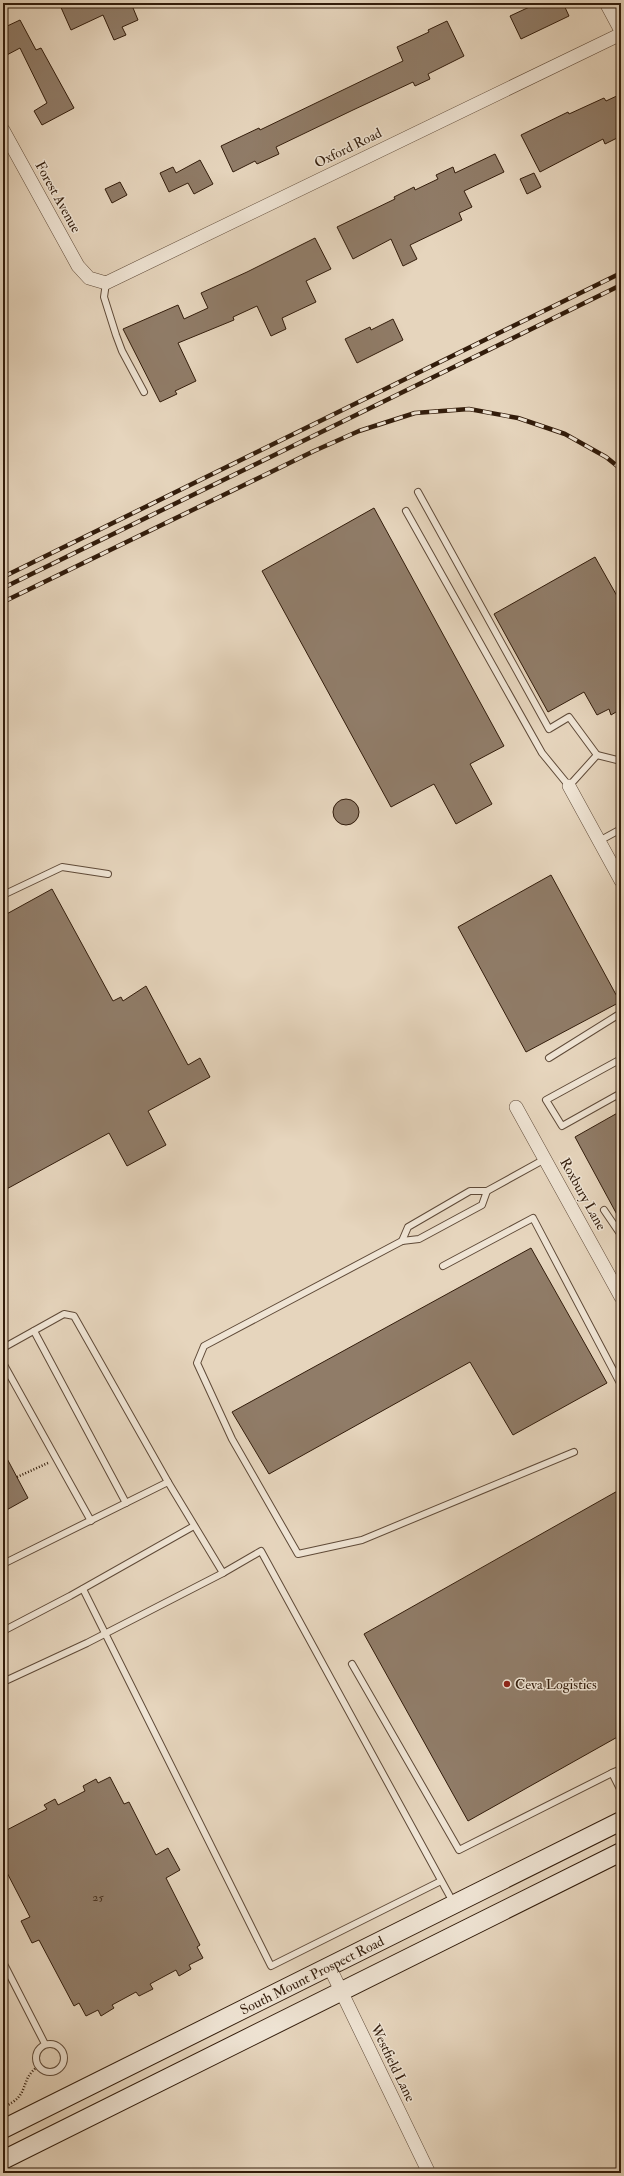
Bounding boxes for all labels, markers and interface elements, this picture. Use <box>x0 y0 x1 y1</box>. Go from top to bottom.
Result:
street label: Oxford Road <box>311 124 385 172</box>
street label: Forest Avenue <box>31 158 85 236</box>
street label: Roxbury Lane <box>555 1155 610 1234</box>
place label: Ceva Logistics <box>515 1676 597 1693</box>
marker: Ceva Logistics <box>502 1679 512 1689</box>
house number: 25 <box>92 1890 104 1905</box>
street label: South Mount Prospect Road <box>237 1932 387 2018</box>
street label: Westfield Lane <box>366 2021 419 2105</box>

